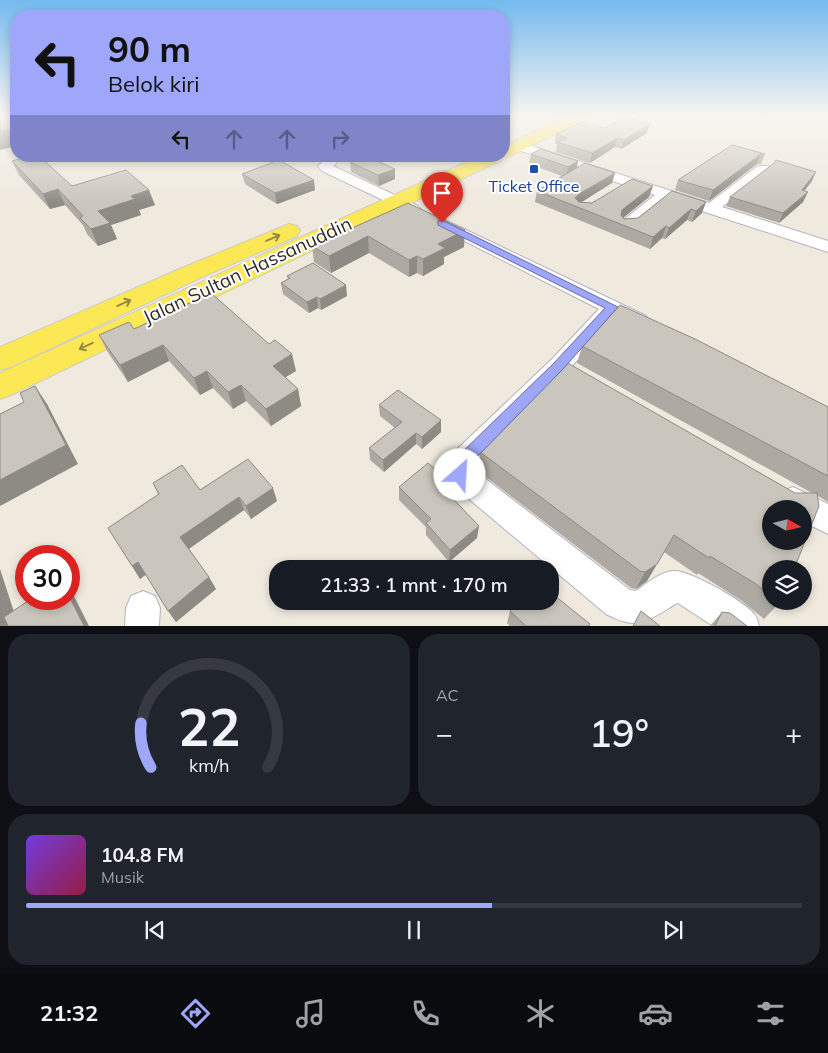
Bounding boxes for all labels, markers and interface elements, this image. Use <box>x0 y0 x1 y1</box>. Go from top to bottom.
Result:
text: 90 m <box>108 27 191 71</box>
icon: left <box>25 30 90 95</box>
text: Belok kiri <box>108 70 200 98</box>
icon: left <box>167 125 195 153</box>
icon: ahead <box>220 125 248 153</box>
icon: ahead <box>273 125 301 153</box>
icon: right <box>326 125 354 153</box>
marker: Ticket Office <box>528 163 540 175</box>
pin <box>421 172 463 223</box>
place label: Ticket Office <box>488 176 580 196</box>
icon: arrive <box>428 179 456 207</box>
street label: Jalan Sultan Hassanuddin <box>139 211 355 329</box>
one-way arrow <box>265 233 280 242</box>
one-way arrow <box>116 298 131 307</box>
one-way arrow <box>79 342 94 351</box>
position arrow <box>433 448 485 500</box>
north arrow <box>762 500 812 550</box>
map controls <box>762 500 812 610</box>
speed limit sign: 30 <box>15 545 80 610</box>
button: layers <box>762 560 812 610</box>
text: 21:33 · 1 mnt · 170 m <box>320 573 508 597</box>
text: AC <box>436 685 459 705</box>
text: 22 <box>178 694 240 759</box>
text: 19° <box>589 709 649 757</box>
text: − <box>436 716 453 751</box>
text: + <box>785 716 802 751</box>
text: km/h <box>189 754 229 776</box>
text: 104.8 FM <box>101 843 184 867</box>
text: Musik <box>101 867 144 887</box>
icon: previous <box>141 916 169 944</box>
icon: pause <box>400 916 428 944</box>
icon: next <box>659 916 687 944</box>
icon: directions <box>178 996 213 1031</box>
icon: music <box>293 996 328 1031</box>
icon: phone <box>408 996 443 1031</box>
icon: climate <box>523 996 558 1031</box>
icon: car <box>638 996 673 1031</box>
icon: filters <box>753 996 788 1031</box>
text: 21:32 <box>40 999 98 1027</box>

